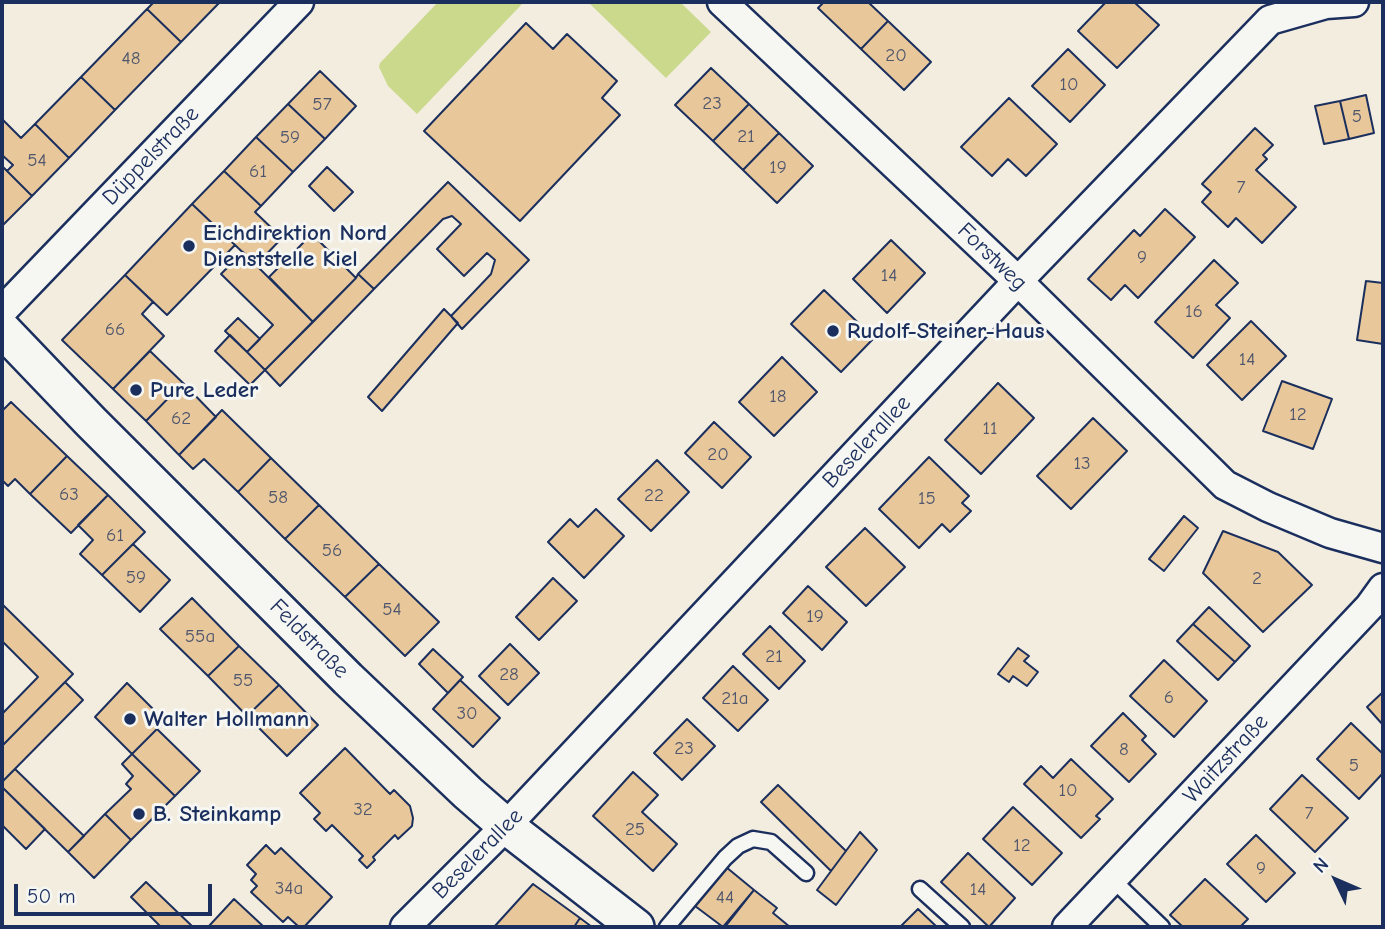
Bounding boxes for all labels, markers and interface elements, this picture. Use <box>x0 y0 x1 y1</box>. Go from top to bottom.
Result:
house number: 20 <box>885 45 907 67</box>
house number: 48 <box>122 48 140 70</box>
house number: 10 <box>1059 74 1079 96</box>
house number: 23 <box>702 93 722 115</box>
house number: 57 <box>312 94 332 116</box>
street label: Düppelstraße <box>97 101 205 211</box>
house number: 5 <box>1352 106 1362 128</box>
house number: 21 <box>737 126 755 148</box>
house number: 59 <box>280 127 300 149</box>
house number: 54 <box>27 150 47 172</box>
house number: 19 <box>769 157 787 179</box>
house number: 61 <box>249 161 267 183</box>
house number: 7 <box>1237 177 1245 199</box>
street label: Forstweg <box>951 217 1033 297</box>
place label: Eichdirektion Nord Dienststelle Kiel <box>203 219 387 273</box>
marker: Eichdirektion Nord Dienststelle Kiel <box>181 238 197 254</box>
house number: 9 <box>1137 247 1147 269</box>
house number: 14 <box>881 265 897 287</box>
house number: 16 <box>1185 301 1203 323</box>
place label: Rudolf-Steiner-Haus <box>847 317 1045 345</box>
house number: 66 <box>105 319 125 341</box>
marker: Rudolf-Steiner-Haus <box>825 323 841 339</box>
house number: 14 <box>1239 349 1255 371</box>
place label: Pure Leder <box>150 376 258 404</box>
marker: Pure Leder <box>128 382 144 398</box>
house number: 18 <box>769 386 787 408</box>
street label: Beselerallee <box>817 390 917 494</box>
house number: 12 <box>1289 404 1307 426</box>
house number: 62 <box>171 408 191 430</box>
house number: 11 <box>982 418 998 440</box>
house number: 20 <box>707 444 729 466</box>
house number: 13 <box>1073 453 1091 475</box>
house number: 63 <box>59 484 79 506</box>
house number: 22 <box>644 485 664 507</box>
house number: 58 <box>268 487 288 509</box>
house number: 15 <box>918 488 936 510</box>
house number: 61 <box>106 525 124 547</box>
house number: 56 <box>322 540 342 562</box>
house number: 59 <box>126 567 146 589</box>
house number: 2 <box>1252 568 1262 590</box>
street label: Feldstraße <box>264 594 354 684</box>
house number: 54 <box>382 599 402 621</box>
house number: 19 <box>806 606 824 628</box>
house number: 55a <box>185 626 215 648</box>
house number: 21 <box>765 646 783 668</box>
house number: 28 <box>499 664 519 686</box>
house number: 55 <box>233 670 253 692</box>
house number: 6 <box>1164 687 1174 709</box>
house number: 21a <box>721 688 749 710</box>
house number: 30 <box>456 703 478 725</box>
place label: Walter Hollmann <box>144 705 309 733</box>
street label: Waitzstraße <box>1178 709 1274 809</box>
marker: Walter Hollmann <box>122 711 138 727</box>
house number: 23 <box>674 738 694 760</box>
house number: 8 <box>1119 739 1129 761</box>
house number: 5 <box>1349 755 1359 777</box>
house number: 10 <box>1058 780 1078 802</box>
house number: 32 <box>353 799 373 821</box>
place label: B. Steinkamp <box>153 800 281 828</box>
street label: Beselerallee <box>427 803 529 905</box>
house number: 7 <box>1305 803 1313 825</box>
marker: B. Steinkamp <box>131 806 147 822</box>
house number: 25 <box>625 819 645 841</box>
house number: 12 <box>1013 835 1031 857</box>
north arrow <box>1301 845 1371 915</box>
text: N <box>1309 853 1333 878</box>
house number: 9 <box>1256 858 1266 880</box>
scale bar <box>18 870 215 914</box>
house number: 34a <box>275 878 303 900</box>
house number: 14 <box>970 879 986 901</box>
text: 50 m <box>27 884 76 908</box>
house number: 44 <box>716 887 734 909</box>

